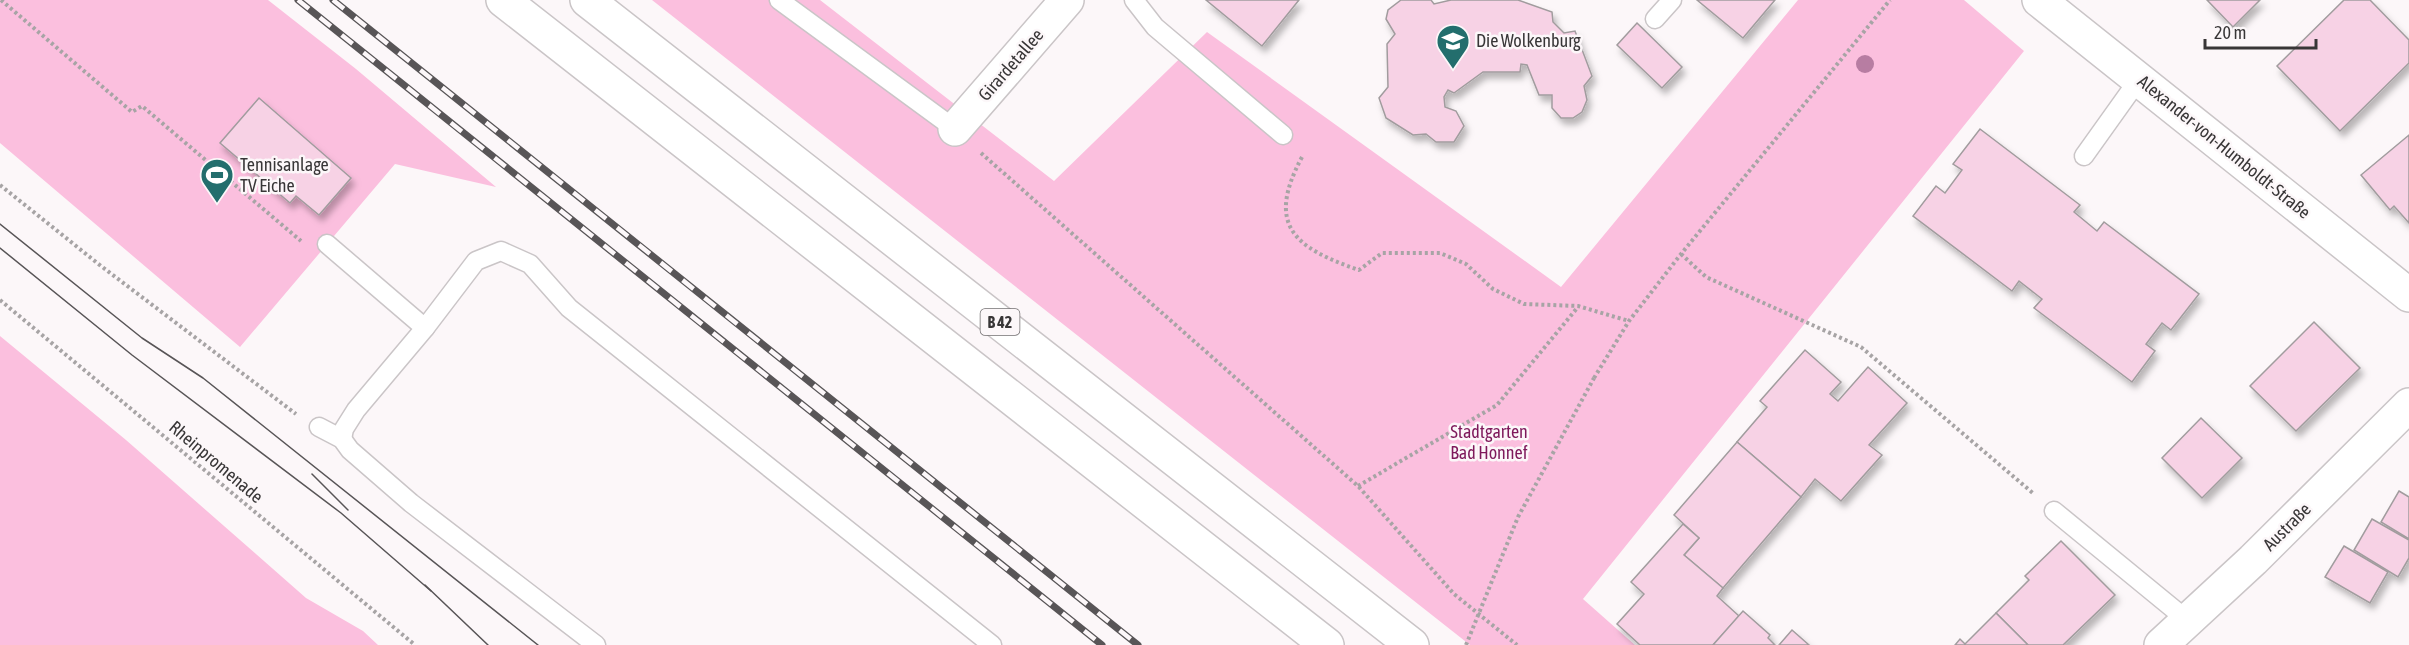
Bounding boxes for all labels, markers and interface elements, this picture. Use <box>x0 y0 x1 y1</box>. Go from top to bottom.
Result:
scale bar <box>2205 12 2316 50</box>
text: 20 m <box>2214 22 2246 43</box>
school or university icon: Die Wolkenburg <box>1435 23 1471 70</box>
street label: Girardetallee <box>974 25 1047 105</box>
place label: Die Wolkenburg <box>1476 30 1581 51</box>
street label: Alexander-von-Humboldt-Straße <box>2134 71 2315 223</box>
place label: Tennisanlage TV Eiche <box>240 154 329 196</box>
sports icon: Tennisanlage TV Eiche <box>199 157 235 204</box>
road number: B 42 <box>980 309 1020 335</box>
street label: Rheinpromenade <box>165 416 268 507</box>
park label: Stadtgarten Bad Honnef <box>1450 421 1528 463</box>
street label: Austraße <box>2258 498 2315 555</box>

